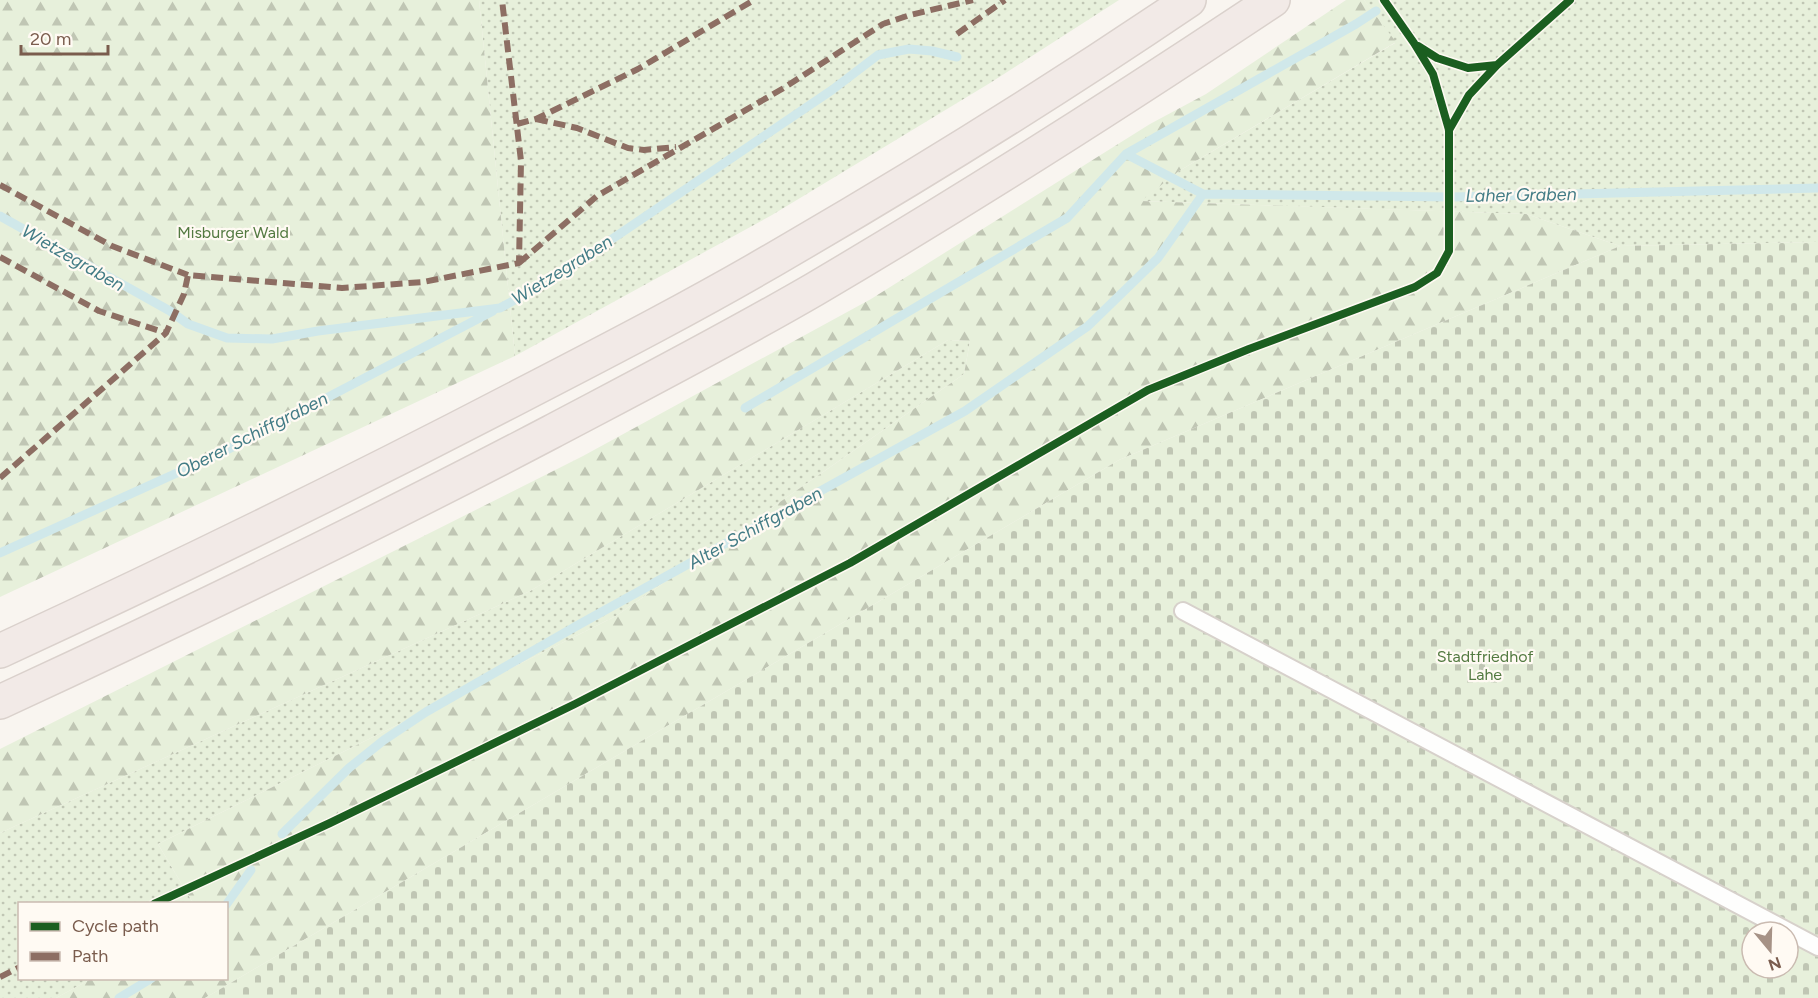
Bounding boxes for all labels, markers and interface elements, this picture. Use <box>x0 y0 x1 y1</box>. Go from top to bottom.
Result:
scale bar <box>21 18 108 56</box>
text: 20 m <box>30 28 71 50</box>
water label: Laher Graben <box>1465 183 1577 207</box>
water label: Wietzegraben <box>18 220 128 296</box>
park label: Misburger Wald <box>177 223 289 242</box>
water label: Wietzegraben <box>508 230 616 310</box>
water label: Oberer Schiffgraben <box>173 387 331 483</box>
water label: Alter Schiffgraben <box>683 482 826 574</box>
park label: Stadtfriedhof Lahe <box>1437 647 1533 684</box>
legend <box>18 902 228 980</box>
text: Cycle path <box>72 915 159 937</box>
north arrow <box>1740 920 1800 980</box>
text: Path <box>72 945 108 967</box>
text: N <box>1766 953 1784 975</box>

